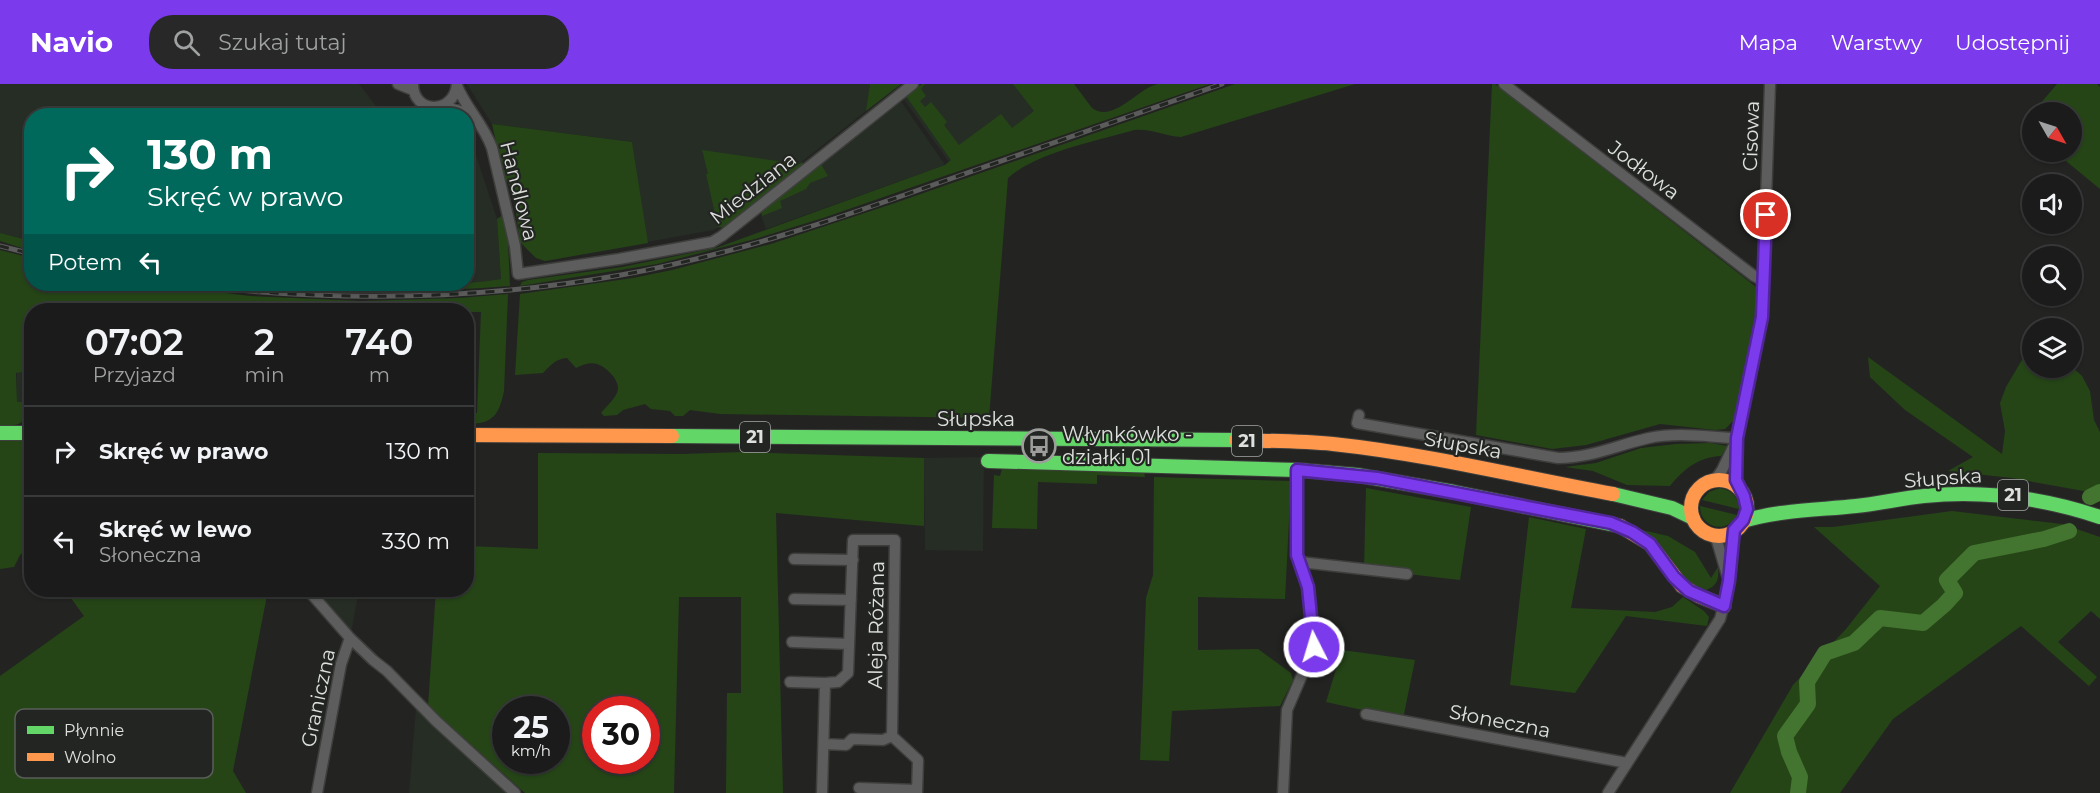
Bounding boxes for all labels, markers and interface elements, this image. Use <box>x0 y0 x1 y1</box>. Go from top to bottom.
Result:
search box <box>149 15 569 69</box>
text: Navio <box>30 25 113 59</box>
icon: search <box>170 26 203 59</box>
text: Szukaj tutaj <box>218 29 347 56</box>
text: Mapa <box>1739 30 1798 55</box>
text: Warstwy <box>1831 30 1922 55</box>
text: Udostępnij <box>1955 30 2070 55</box>
street label: Cisowa <box>1738 100 1764 172</box>
north arrow <box>2022 102 2082 162</box>
map controls <box>2022 102 2082 378</box>
text: 130 m <box>147 128 273 180</box>
icon: right <box>48 132 126 210</box>
street label: Jodłowa <box>1603 135 1684 205</box>
street label: Handlowa <box>495 139 543 243</box>
street label: Miedziana <box>705 147 801 229</box>
button: sound <box>2022 174 2082 234</box>
text: Skręć w prawo <box>147 180 343 213</box>
pin <box>1740 189 1791 240</box>
icon: arrive <box>1749 198 1782 231</box>
icon: left <box>134 246 167 279</box>
button: search <box>2022 246 2082 306</box>
text: Potem <box>48 249 122 276</box>
button: layers <box>2022 318 2082 378</box>
text: 07:02 <box>85 320 184 364</box>
text: 2 <box>254 320 275 364</box>
text: 740 <box>345 320 413 364</box>
text: Przyjazd <box>93 363 176 387</box>
text: min <box>244 363 285 387</box>
text: m <box>369 363 390 387</box>
street label: Słupska <box>937 407 1015 431</box>
road number: 21 <box>740 422 770 452</box>
place label: Włynkówko - działki 01 <box>1062 422 1192 469</box>
road number: 21 <box>1232 426 1262 456</box>
street label: Słupska <box>1422 426 1504 464</box>
bus stop icon: Włynkówko - działki 01 <box>1021 428 1057 464</box>
icon: right <box>48 435 81 468</box>
text: Skręć w prawo <box>99 438 268 465</box>
text: 130 m <box>386 438 450 465</box>
street label: Słupska <box>1903 463 1983 493</box>
road number: 21 <box>1998 480 2028 510</box>
text: Skręć w lewo <box>99 516 252 543</box>
icon: left <box>48 525 81 558</box>
text: 330 m <box>382 528 450 555</box>
text: Słoneczna <box>99 543 202 567</box>
street label: Aleja Różana <box>863 561 889 689</box>
position arrow <box>1282 615 1346 679</box>
street label: Graniczna <box>296 647 340 749</box>
speed limit sign: 30 <box>582 696 660 774</box>
street label: Słoneczna <box>1447 699 1553 743</box>
legend <box>15 709 213 778</box>
text: 25 <box>513 709 549 746</box>
text: Płynnie <box>64 721 124 740</box>
text: km/h <box>511 741 551 760</box>
text: Wolno <box>64 748 116 767</box>

